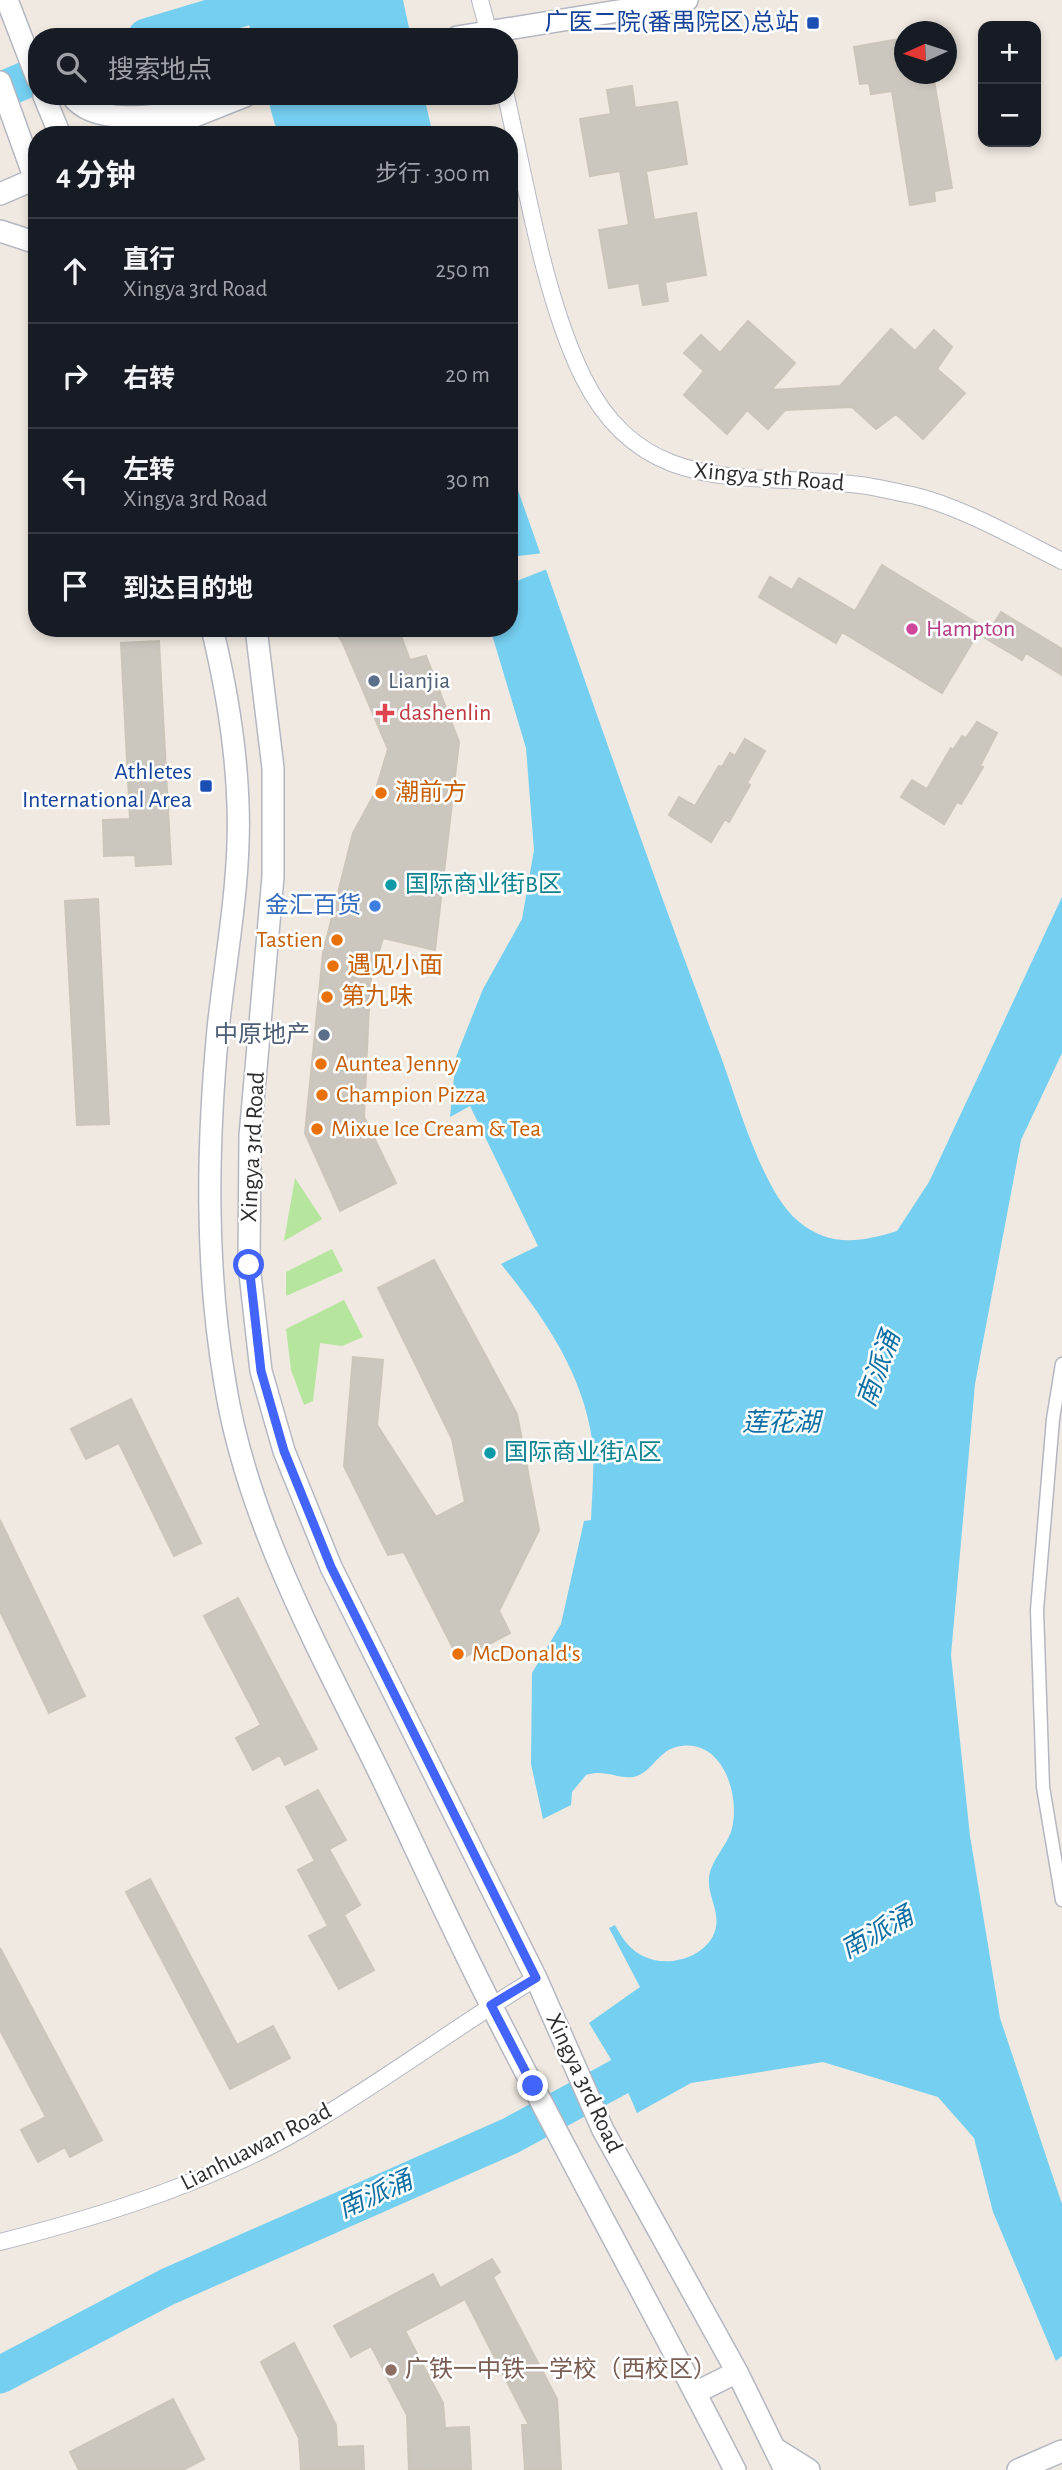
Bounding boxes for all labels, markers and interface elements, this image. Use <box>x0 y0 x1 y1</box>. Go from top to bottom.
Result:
place label: 广医二院(番禺院区)总站 <box>545 9 799 35</box>
marker: 广医二院(番禺院区)总站 <box>805 15 821 31</box>
north arrow <box>894 21 957 84</box>
map controls <box>978 21 1041 147</box>
button: + <box>978 21 1041 84</box>
search box <box>28 28 518 105</box>
icon: search <box>52 48 90 86</box>
text: 搜索地点 <box>108 57 212 83</box>
button: − <box>978 84 1041 147</box>
text: 4 分钟 <box>56 161 136 191</box>
text: 步行 · 300 m <box>375 163 490 186</box>
text: 直行 <box>123 247 175 273</box>
icon: ahead <box>56 252 94 290</box>
text: 250 m <box>436 259 490 282</box>
text: Xingya 3rd Road <box>123 278 268 301</box>
icon: right <box>56 357 94 395</box>
text: 20 m <box>445 364 490 387</box>
text: 右转 <box>123 366 175 392</box>
text: 左转 <box>123 457 175 483</box>
street label: Xingya 5th Road <box>693 458 845 496</box>
icon: left <box>56 462 94 500</box>
text: 30 m <box>446 469 490 492</box>
text: Xingya 3rd Road <box>123 488 268 511</box>
icon: arrive <box>56 567 94 605</box>
text: 到达目的地 <box>123 576 253 602</box>
place label: Hampton <box>926 617 1015 641</box>
marker: Hampton <box>904 621 920 637</box>
place label: Lianjia <box>388 669 450 693</box>
marker: Lianjia <box>366 673 382 689</box>
place label: dashenlin <box>399 701 491 725</box>
marker: dashenlin <box>377 705 393 721</box>
place label: Athletes International Area <box>22 760 192 812</box>
marker: Athletes International Area <box>198 778 214 794</box>
place label: 潮前方 <box>395 779 467 805</box>
marker: 潮前方 <box>373 785 389 801</box>
place label: 国际商业街B区 <box>405 871 562 897</box>
marker: 国际商业街B区 <box>383 877 399 893</box>
place label: 金汇百货 <box>265 892 361 918</box>
marker: 金汇百货 <box>367 898 383 914</box>
place label: Tastien <box>256 928 323 952</box>
marker: Tastien <box>329 932 345 948</box>
place label: 遇见小面 <box>347 953 443 978</box>
marker: 遇见小面 <box>325 958 341 974</box>
place label: 第九味 <box>341 983 413 1009</box>
marker: 第九味 <box>319 989 335 1005</box>
place label: 中原地产 <box>214 1021 310 1047</box>
marker: 中原地产 <box>316 1027 332 1043</box>
place label: Auntea Jenny <box>335 1052 459 1076</box>
marker: Auntea Jenny <box>313 1056 329 1072</box>
street label: Xingya 3rd Road <box>237 1071 269 1223</box>
place label: Champion Pizza <box>336 1083 486 1107</box>
marker: Champion Pizza <box>314 1087 330 1103</box>
place label: Mixue Ice Cream & Tea <box>331 1117 541 1141</box>
marker: Mixue Ice Cream & Tea <box>309 1121 325 1137</box>
route start <box>233 1249 264 1280</box>
water label: 南派涌 <box>853 1325 906 1410</box>
water label: 莲花湖 <box>742 1409 824 1436</box>
place label: 国际商业街A区 <box>504 1439 662 1465</box>
marker: 国际商业街A区 <box>482 1445 498 1461</box>
place label: McDonald's <box>472 1642 581 1666</box>
marker: McDonald's <box>450 1646 466 1662</box>
water label: 南派涌 <box>836 1900 920 1963</box>
street label: Xingya 3rd Road <box>541 2010 627 2156</box>
route end <box>517 2070 548 2101</box>
street label: Lianhuawan Road <box>177 2099 335 2195</box>
water label: 南派涌 <box>334 2165 419 2223</box>
place label: 广铁一中铁一学校（西校区） <box>405 2356 717 2382</box>
marker: 广铁一中铁一学校（西校区） <box>383 2362 399 2378</box>

